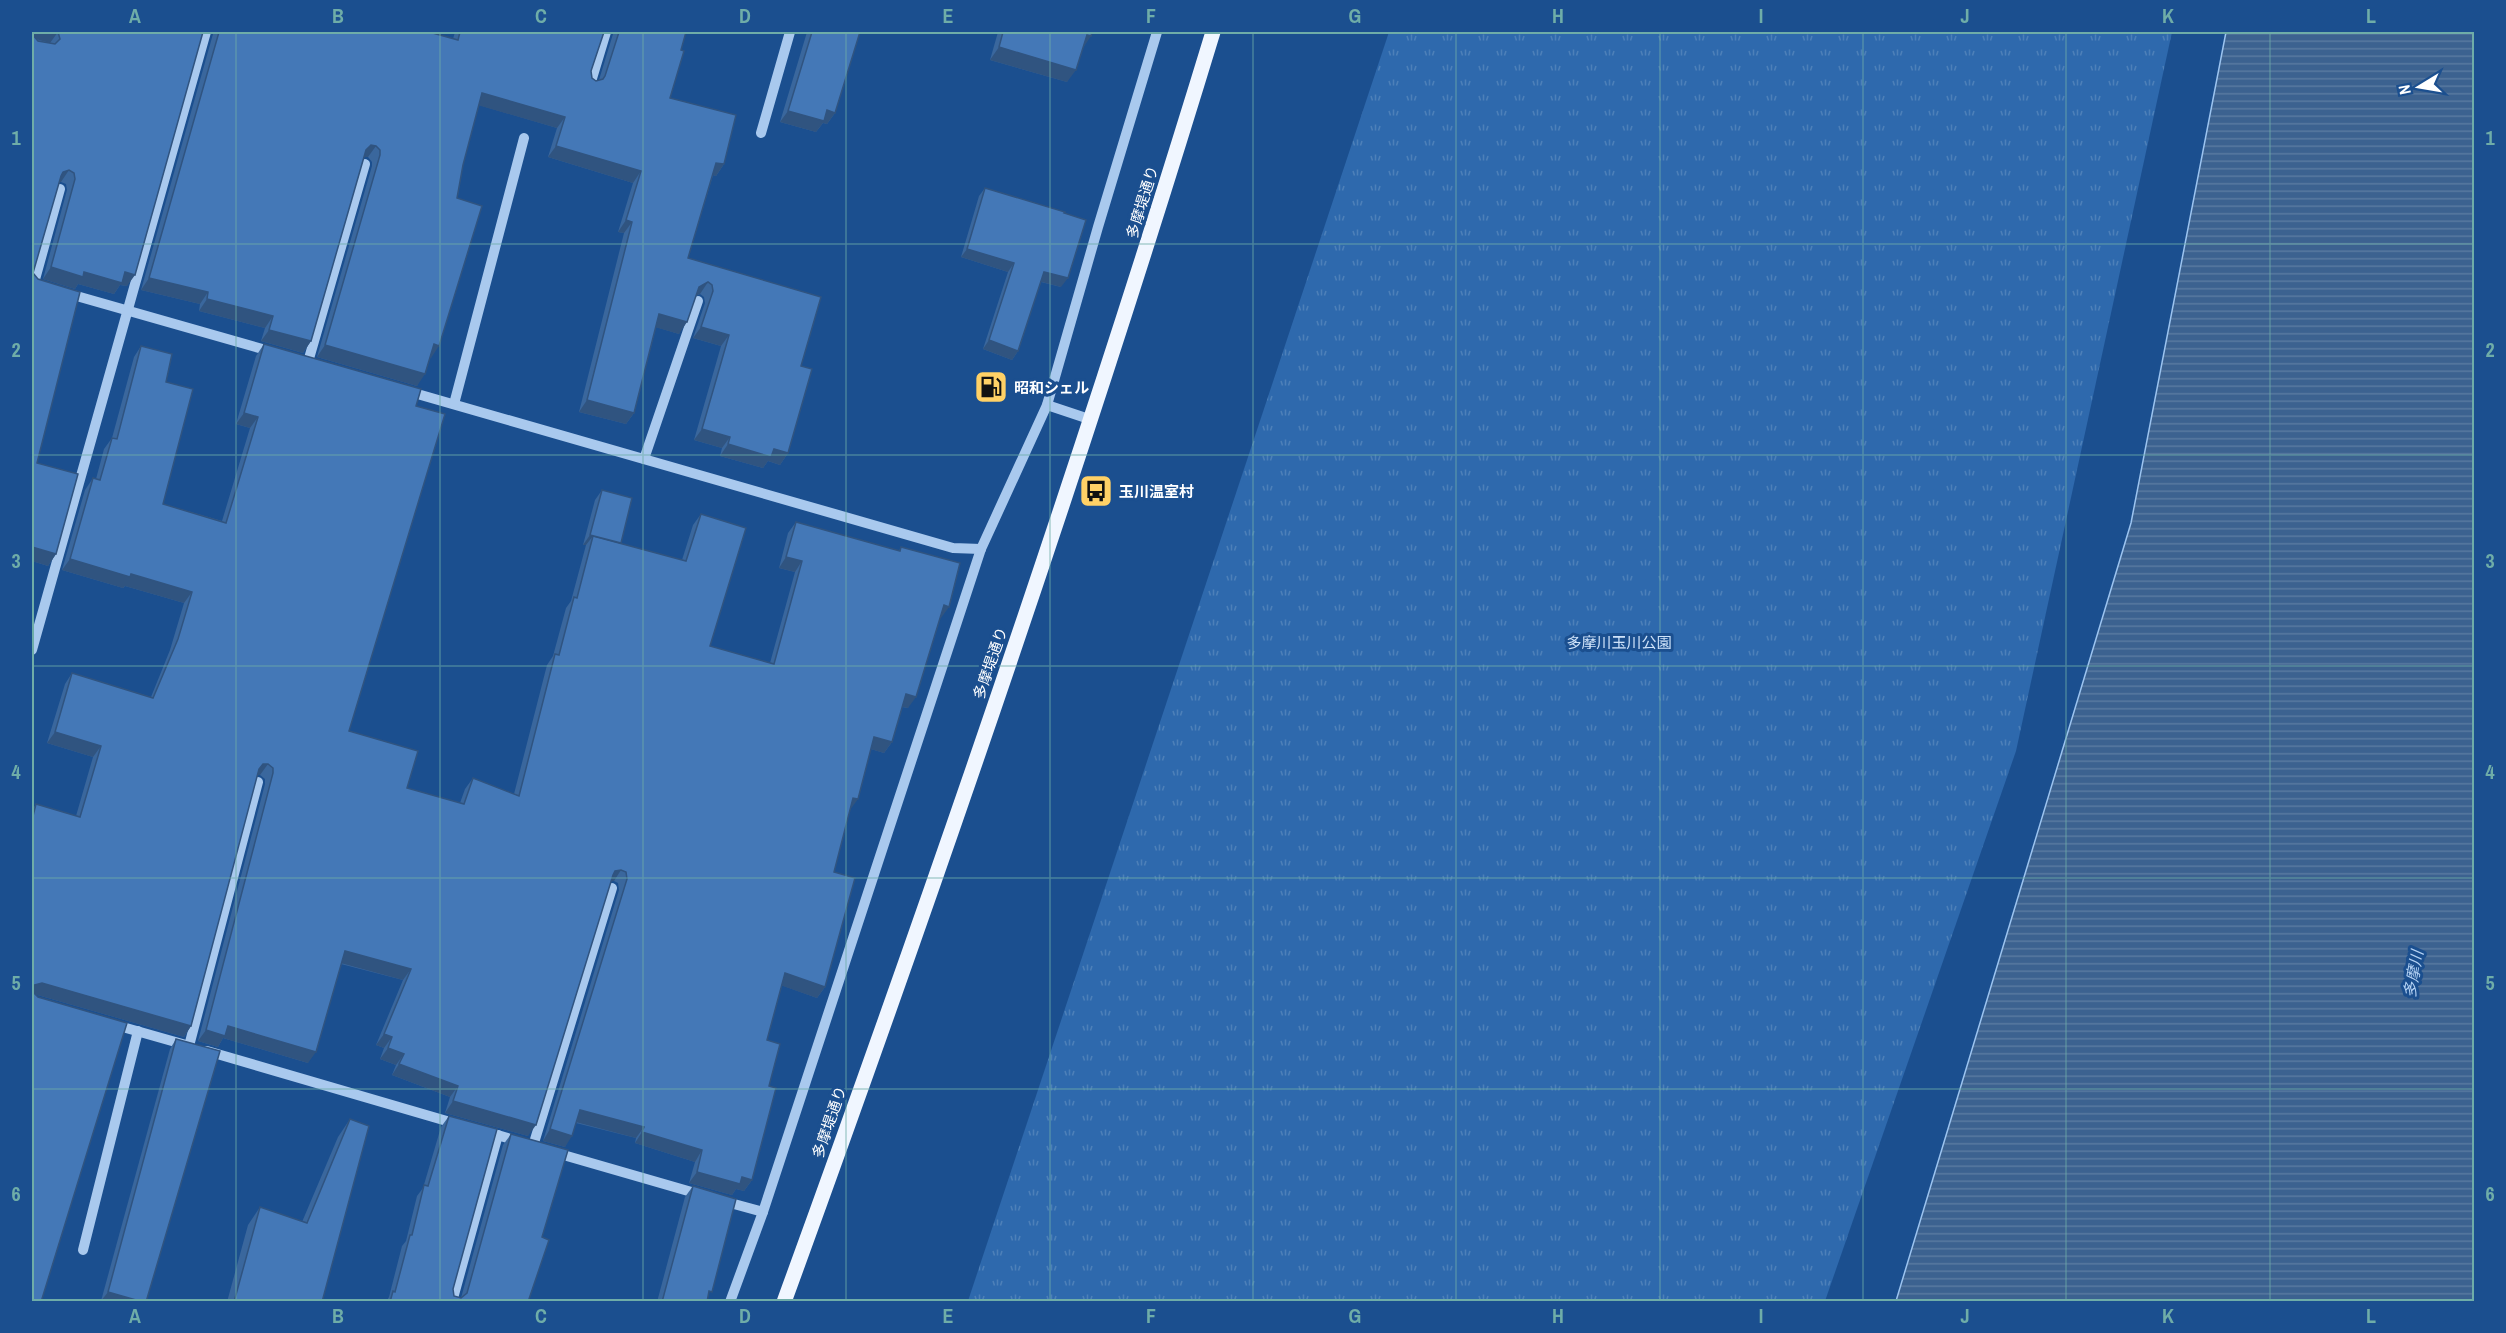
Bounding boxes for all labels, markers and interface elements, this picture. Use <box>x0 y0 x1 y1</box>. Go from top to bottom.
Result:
text: A <box>129 2 141 29</box>
text: B <box>332 2 344 29</box>
text: C <box>535 2 547 29</box>
text: D <box>739 2 751 29</box>
text: E <box>943 2 954 29</box>
text: F <box>1146 2 1156 29</box>
text: G <box>1349 2 1361 29</box>
text: H <box>1552 2 1564 29</box>
text: I <box>1759 2 1763 29</box>
text: J <box>1960 2 1970 29</box>
text: K <box>2162 2 2174 29</box>
text: L <box>2366 2 2376 29</box>
north arrow <box>2389 57 2449 117</box>
text: N <box>2393 83 2416 97</box>
text: 1 <box>11 124 21 151</box>
text: 1 <box>2485 124 2495 151</box>
street label: 多摩堤通り <box>1121 163 1163 241</box>
text: 2 <box>11 336 21 363</box>
text: 2 <box>2485 336 2495 363</box>
fuel station icon: 昭和シェル <box>973 369 1009 405</box>
place label: 昭和シェル <box>1014 377 1089 398</box>
bus stop icon: 玉川温室村 <box>1078 473 1114 509</box>
place label: 玉川温室村 <box>1119 481 1194 502</box>
text: 3 <box>11 547 21 574</box>
text: 3 <box>2485 547 2495 574</box>
street label: 多摩堤通り <box>968 624 1012 702</box>
park label: 多摩川玉川公園 <box>1566 632 1672 653</box>
text: 4 <box>11 758 21 785</box>
text: 4 <box>2485 758 2495 785</box>
water label: 多摩川 <box>2398 946 2428 1000</box>
text: 5 <box>11 969 21 996</box>
text: 5 <box>2485 969 2495 996</box>
street label: 多摩堤通り <box>807 1083 851 1161</box>
text: 6 <box>11 1180 21 1207</box>
text: 6 <box>2485 1180 2495 1207</box>
text: A <box>129 1302 141 1329</box>
text: B <box>332 1302 344 1329</box>
text: C <box>535 1302 547 1329</box>
text: D <box>739 1302 751 1329</box>
text: E <box>943 1302 954 1329</box>
text: F <box>1146 1302 1156 1329</box>
text: G <box>1349 1302 1361 1329</box>
text: H <box>1552 1302 1564 1329</box>
text: I <box>1759 1302 1763 1329</box>
text: J <box>1960 1302 1970 1329</box>
text: K <box>2162 1302 2174 1329</box>
text: L <box>2366 1302 2376 1329</box>

